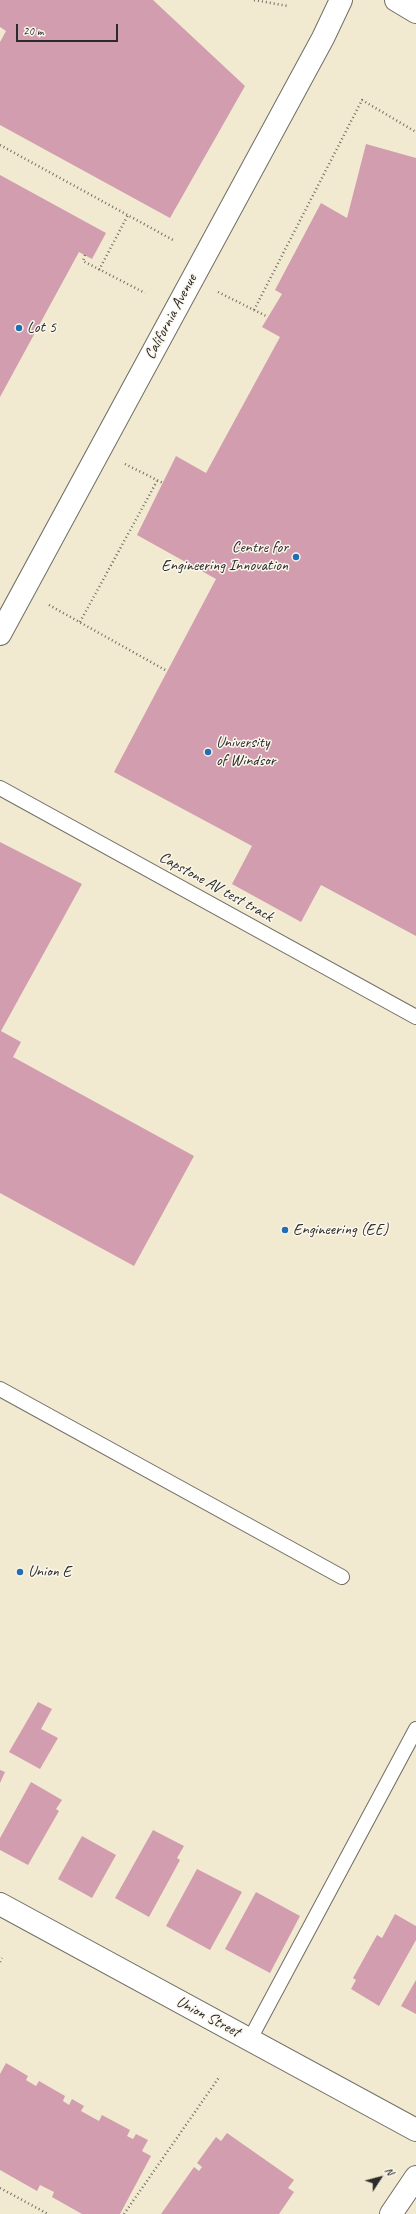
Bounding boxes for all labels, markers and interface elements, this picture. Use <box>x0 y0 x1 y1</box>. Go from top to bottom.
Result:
scale bar <box>18 16 120 42</box>
text: 20 m <box>23 23 43 39</box>
street label: California Avenue <box>141 271 201 363</box>
place label: Lot 5 <box>27 318 56 338</box>
marker: Lot 5 <box>14 323 24 333</box>
place label: Centre for Engineering Innovation <box>161 538 288 576</box>
marker: Centre for Engineering Innovation <box>291 552 301 562</box>
place label: University of Windsor <box>216 733 276 771</box>
marker: University of Windsor <box>203 747 213 757</box>
street label: Capstone AV test track <box>156 848 276 926</box>
place label: Engineering (EE) <box>293 1220 388 1240</box>
marker: Engineering (EE) <box>280 1225 290 1235</box>
place label: Union E <box>28 1562 71 1582</box>
marker: Union E <box>15 1567 25 1577</box>
street label: Union Street <box>173 1992 243 2042</box>
north arrow <box>360 2158 400 2198</box>
text: N <box>382 2164 397 2178</box>

